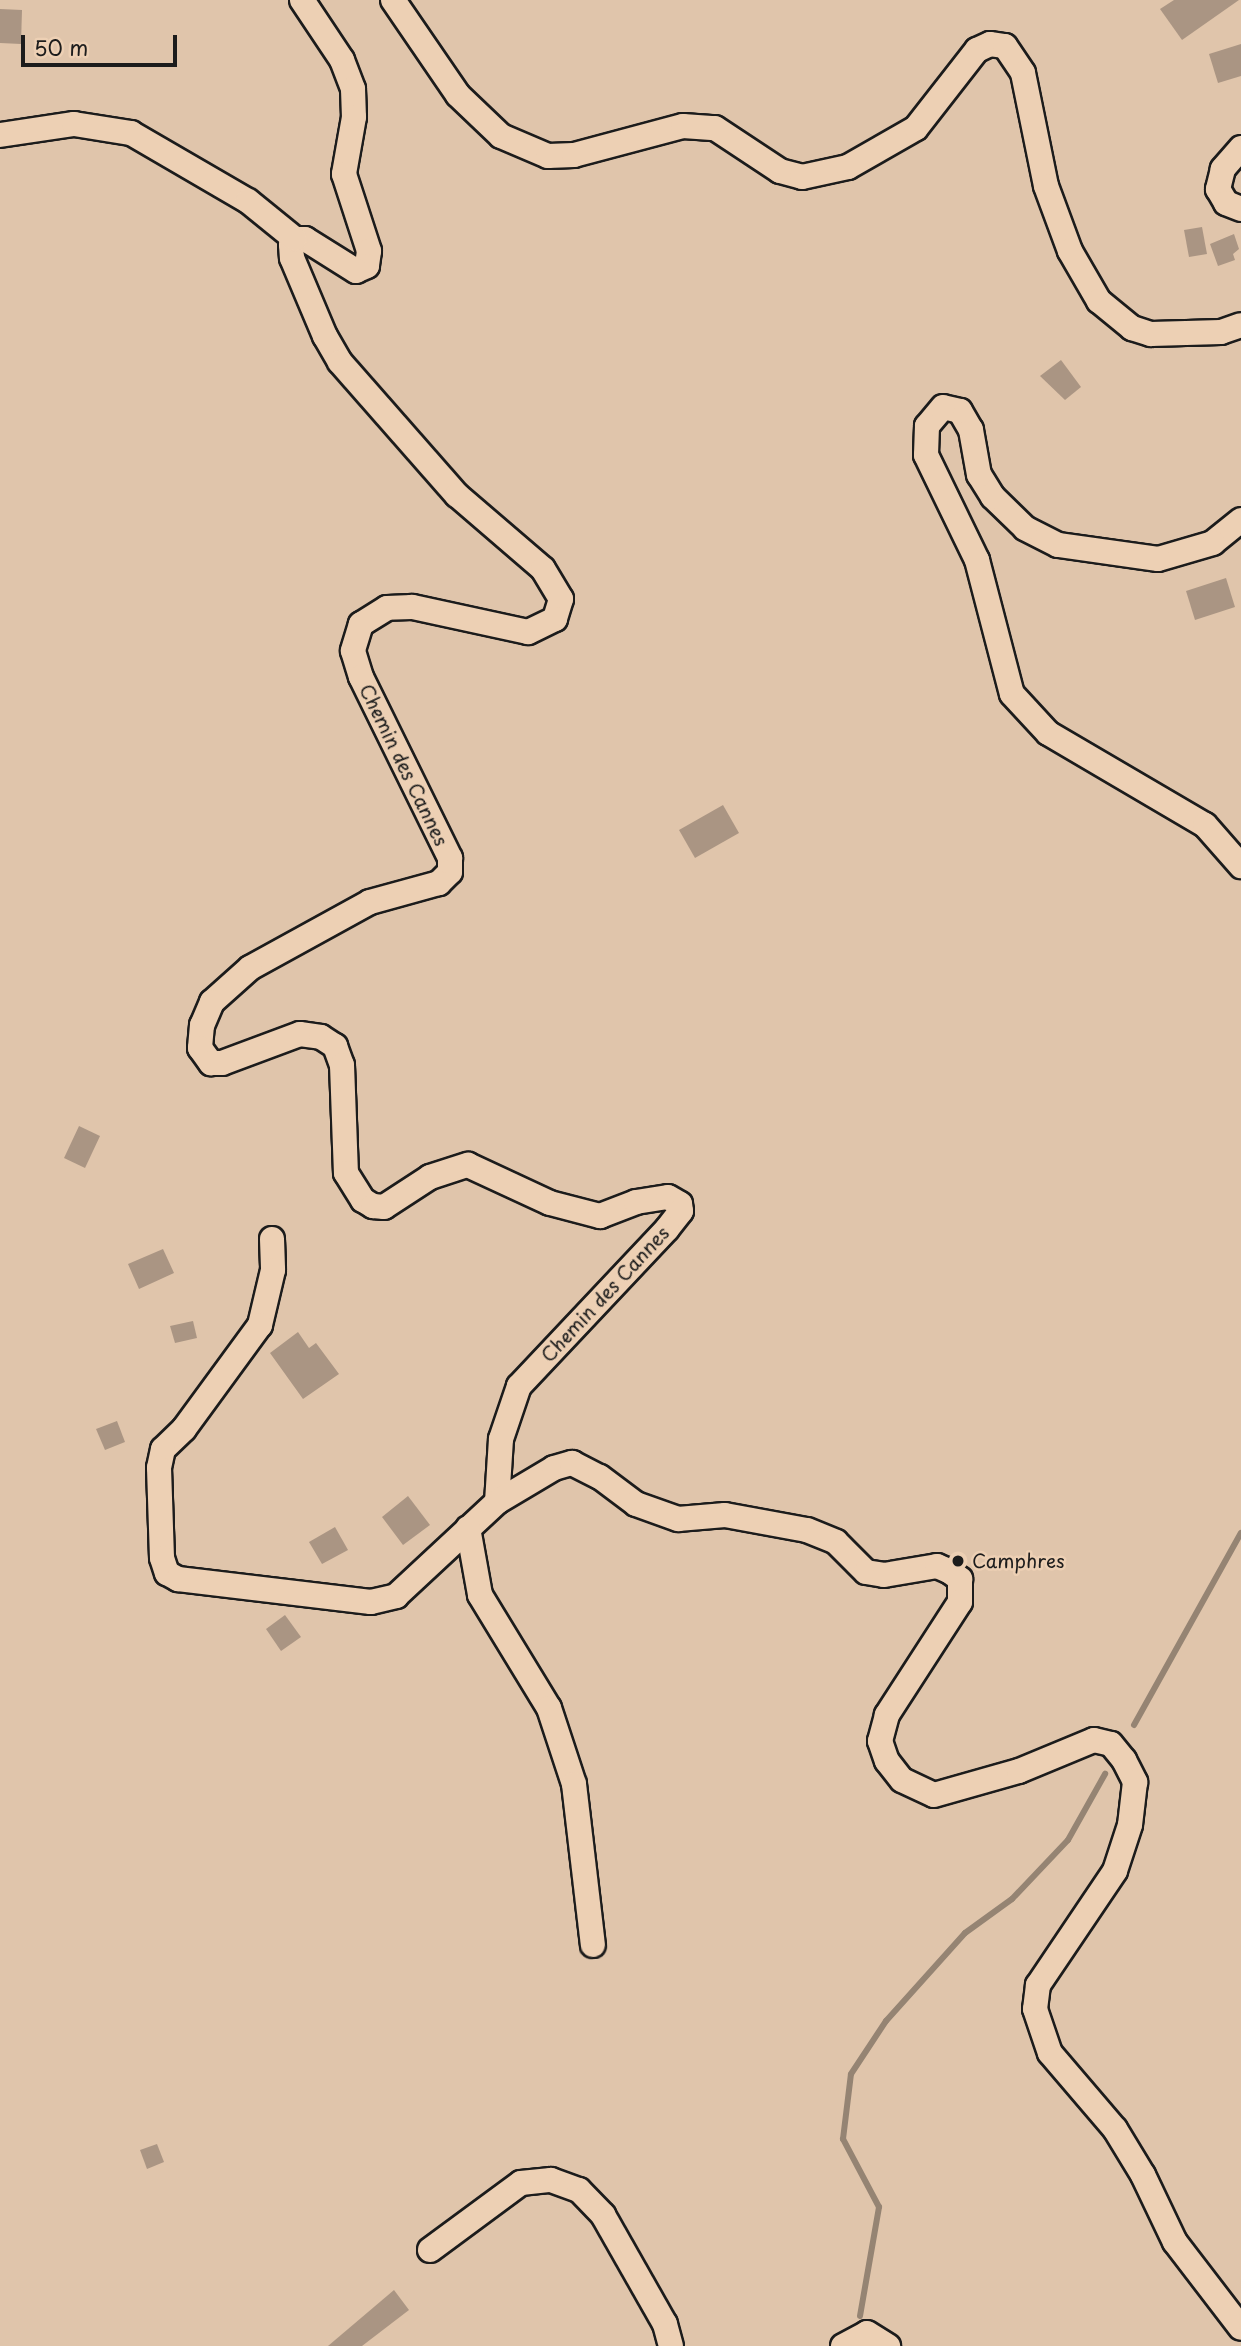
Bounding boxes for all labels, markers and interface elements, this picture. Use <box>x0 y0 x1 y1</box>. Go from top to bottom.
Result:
scale bar <box>24 21 180 65</box>
text: 50 m <box>34 31 88 63</box>
street label: Chemin des Cannes <box>355 680 453 850</box>
street label: Chemin des Cannes <box>536 1221 674 1367</box>
place label: Camphres <box>972 1550 1065 1572</box>
marker: Camphres <box>950 1553 966 1569</box>

